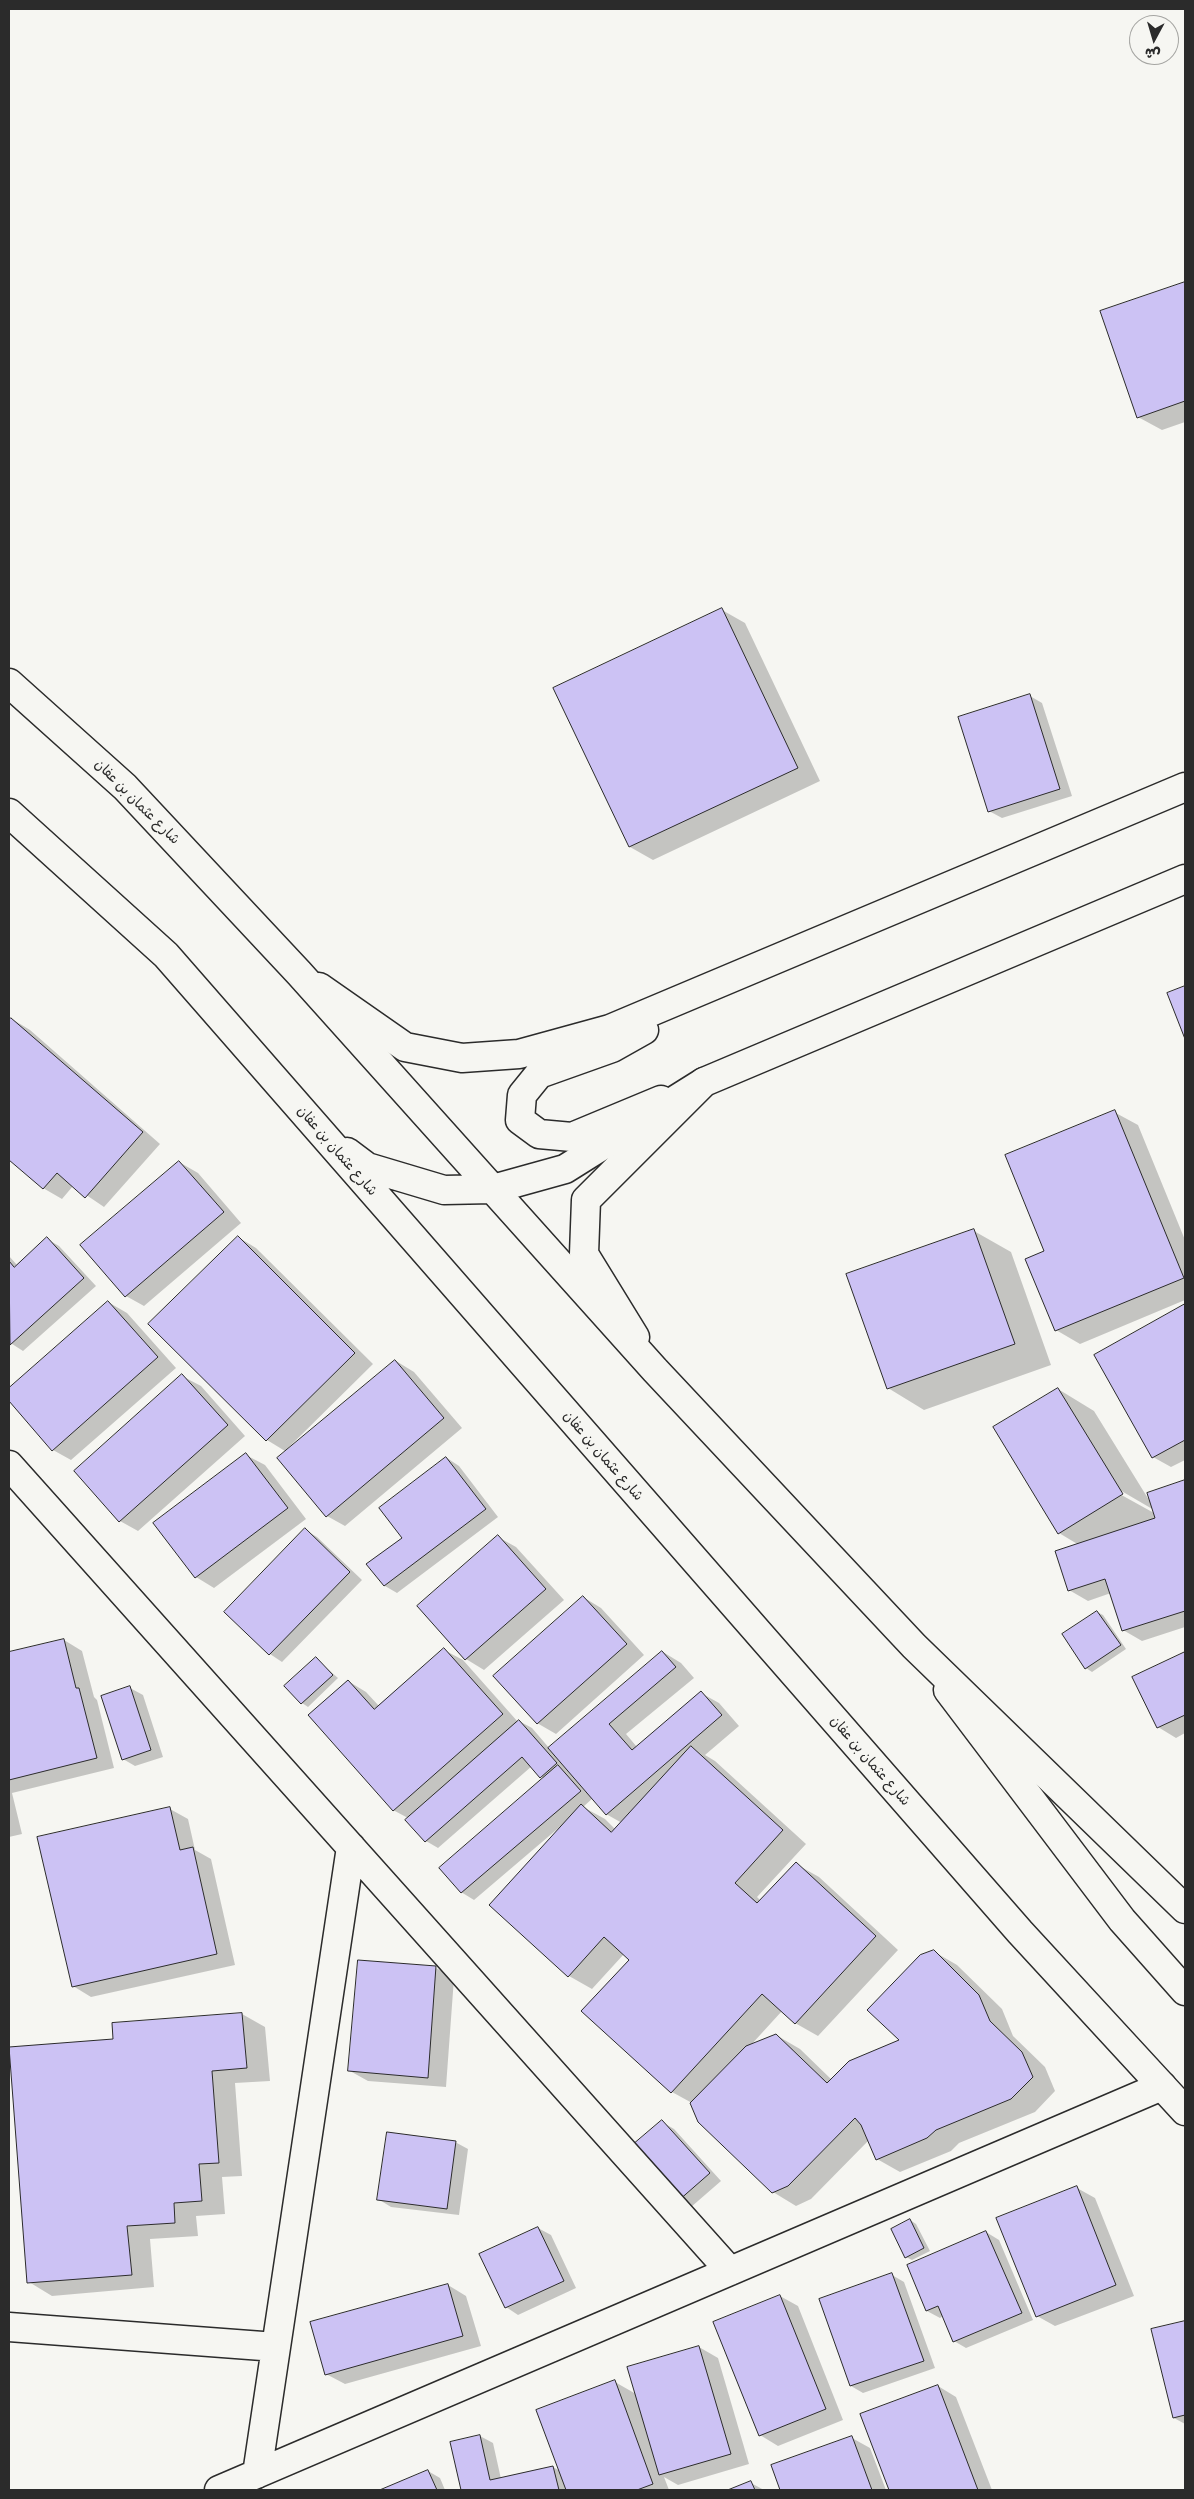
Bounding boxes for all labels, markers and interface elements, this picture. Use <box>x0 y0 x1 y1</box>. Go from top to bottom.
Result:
north arrow <box>1129 15 1179 65</box>
text: ش <box>1144 44 1161 64</box>
street label: شارع عثمان بن عفان <box>91 756 183 848</box>
street label: شارع عثمان بن عفان <box>293 1103 381 1199</box>
street label: شارع عثمان بن عفان <box>559 1408 647 1504</box>
street label: شارع عثمان بن عفان <box>826 1713 914 1809</box>

